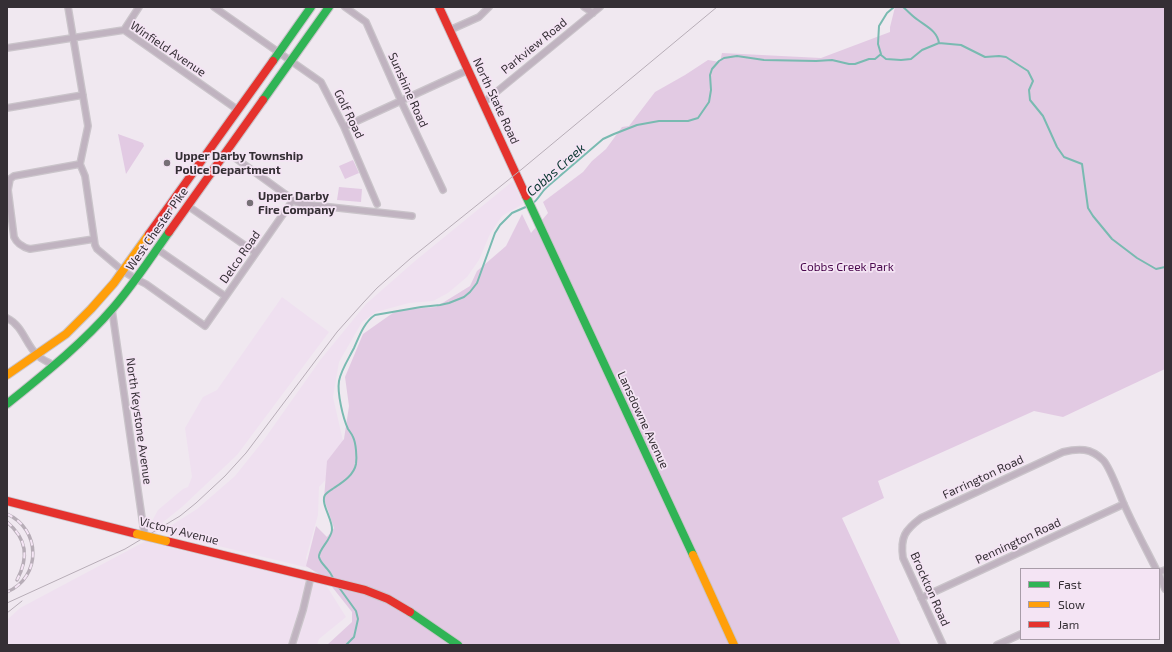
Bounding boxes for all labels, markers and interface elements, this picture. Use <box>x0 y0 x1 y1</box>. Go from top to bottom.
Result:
street label: Parkview Road <box>498 15 570 77</box>
street label: Winfield Avenue <box>127 18 209 80</box>
street label: Sunshine Road <box>385 50 431 130</box>
street label: North State Road <box>470 56 522 146</box>
street label: Golf Road <box>331 87 367 141</box>
water label: Cobbs Creek <box>524 140 588 200</box>
place label: Upper Darby Township Police Department <box>175 149 303 177</box>
marker: Upper Darby Township Police Department <box>162 158 172 168</box>
street label: West Chester Pike <box>123 185 191 273</box>
place label: Upper Darby Fire Company <box>258 189 335 217</box>
marker: Upper Darby Fire Company <box>245 198 255 208</box>
street label: Delco Road <box>217 228 263 286</box>
park label: Cobbs Creek Park <box>800 260 894 274</box>
street label: North Keystone Avenue <box>123 357 155 485</box>
street label: Lansdowne Avenue <box>614 369 672 471</box>
street label: Farrington Road <box>940 452 1026 502</box>
street label: Victory Avenue <box>138 514 220 548</box>
street label: Pennington Road <box>973 515 1063 567</box>
street label: Brockton Road <box>907 550 953 628</box>
legend <box>1020 568 1160 640</box>
text: Fast <box>1058 577 1081 591</box>
text: Slow <box>1058 597 1085 611</box>
text: Jam <box>1058 617 1079 631</box>

